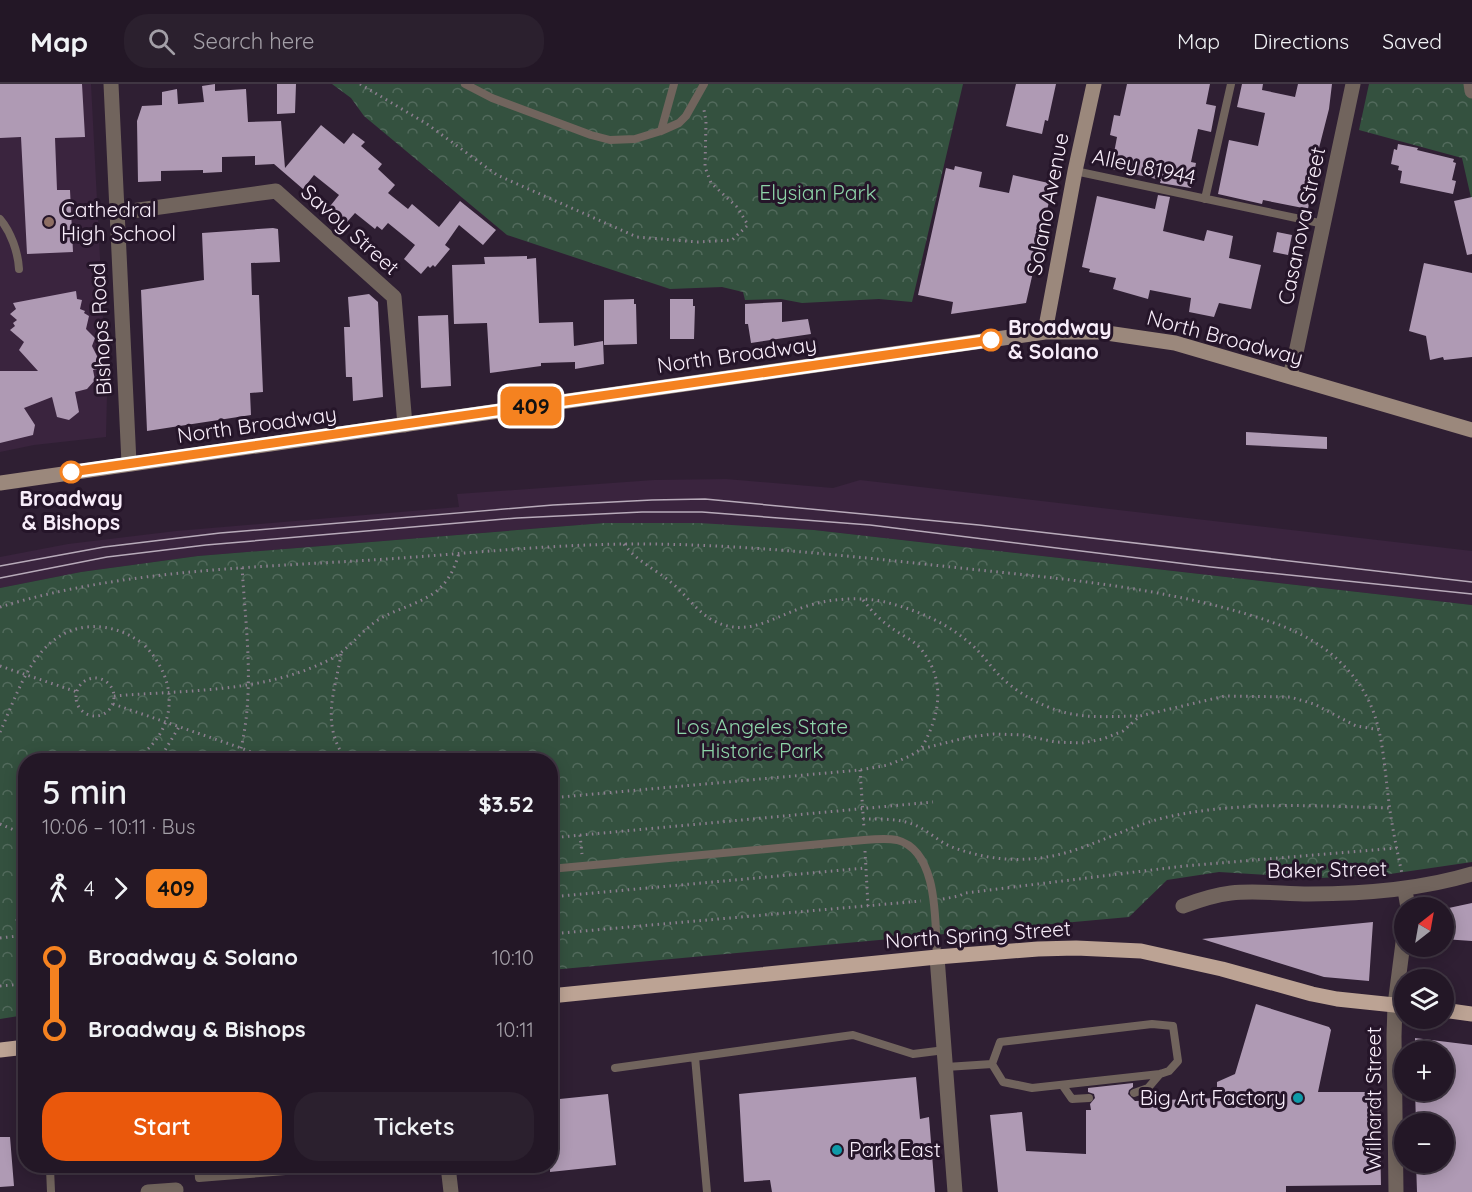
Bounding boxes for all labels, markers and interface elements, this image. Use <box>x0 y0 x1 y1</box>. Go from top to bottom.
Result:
search box <box>124 14 544 68</box>
text: Map <box>30 24 88 59</box>
icon: search <box>145 25 178 58</box>
text: Search here <box>193 27 315 55</box>
text: Map <box>1177 28 1220 54</box>
text: Directions <box>1253 28 1349 54</box>
text: Saved <box>1382 28 1442 54</box>
street label: Solano Avenue <box>1020 130 1074 277</box>
street label: Alley 81944 <box>1090 142 1198 190</box>
street label: Casanova Street <box>1272 144 1330 307</box>
street label: Savoy Street <box>296 178 405 280</box>
park label: Elysian Park <box>759 179 877 205</box>
place label: Cathedral High School <box>61 196 176 246</box>
marker: Cathedral High School <box>42 215 56 229</box>
street label: Bishops Road <box>84 262 116 396</box>
street label: North Broadway <box>1144 304 1306 370</box>
place label: Broadway & Solano <box>1008 314 1112 364</box>
marker: Broadway & Solano <box>980 329 1002 351</box>
street label: North Broadway <box>655 330 818 378</box>
line badge: 409 <box>496 386 566 426</box>
text: 409 <box>512 393 550 419</box>
street label: North Broadway <box>175 400 338 448</box>
marker: Broadway & Bishops <box>60 461 82 483</box>
place label: Broadway & Bishops <box>19 485 123 535</box>
park label: Los Angeles State Historic Park <box>676 713 848 763</box>
text: 5 min <box>42 771 127 812</box>
text: $3.52 <box>478 790 534 818</box>
text: 10:06 – 10:11 · Bus <box>42 814 195 839</box>
street label: Baker Street <box>1267 855 1387 883</box>
icon: walk <box>42 872 75 905</box>
icon: forward <box>104 872 137 905</box>
text: 409 <box>158 875 195 901</box>
text: 4 <box>84 876 95 901</box>
north arrow <box>1394 897 1454 957</box>
map controls <box>1394 897 1454 1173</box>
street label: North Spring Street <box>884 915 1072 953</box>
text: Broadway & Solano <box>88 943 298 971</box>
text: 10:10 <box>492 945 534 970</box>
button: layers <box>1394 969 1454 1029</box>
text: Broadway & Bishops <box>88 1015 306 1043</box>
text: 10:11 <box>496 1017 534 1042</box>
street label: Wilhardt Street <box>1360 1027 1386 1171</box>
button: + <box>1394 1041 1454 1101</box>
place label: Big Art Factory <box>1140 1084 1286 1110</box>
marker: Big Art Factory <box>1291 1091 1305 1105</box>
button: Start <box>42 1092 282 1161</box>
button: Tickets <box>294 1092 534 1161</box>
button: − <box>1394 1113 1454 1173</box>
place label: Park East <box>849 1136 941 1162</box>
marker: Park East <box>830 1143 844 1157</box>

